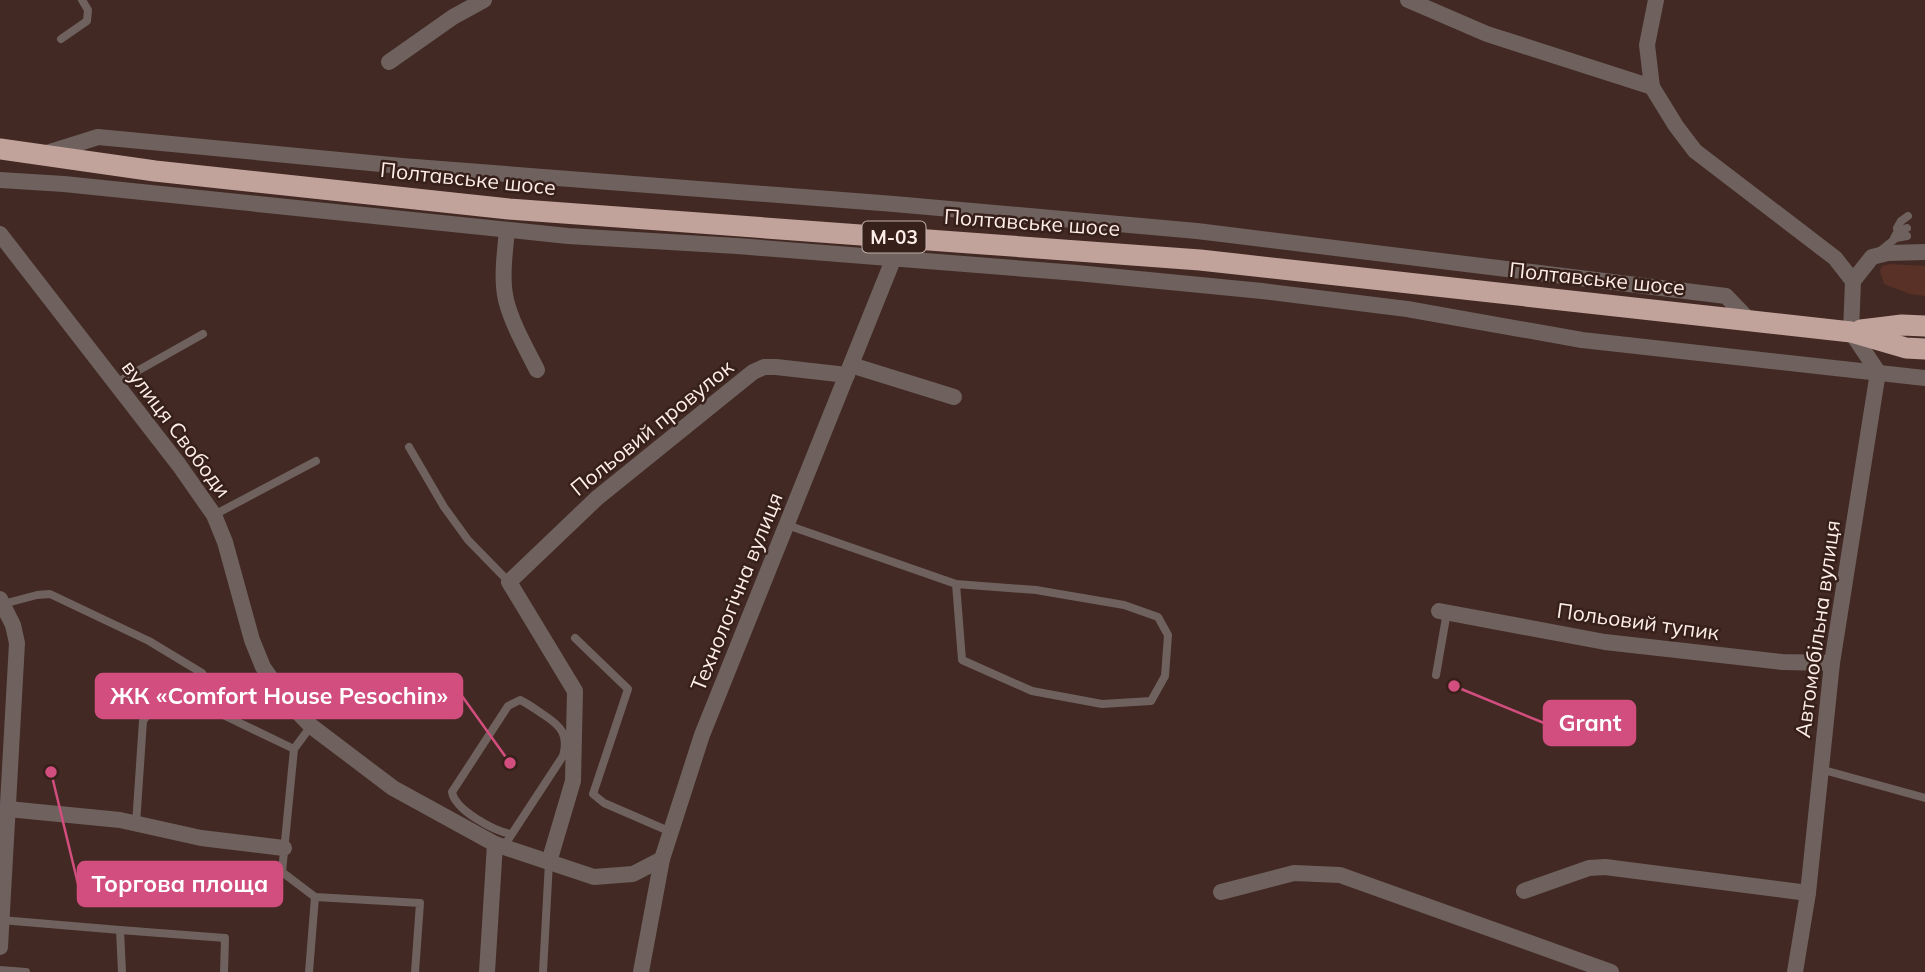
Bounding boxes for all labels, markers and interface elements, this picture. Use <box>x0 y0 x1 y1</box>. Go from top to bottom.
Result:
street label: Полтавське шосе <box>379 156 557 200</box>
street label: Полтавське шосе <box>943 203 1121 241</box>
road number: М-03 <box>862 221 926 252</box>
street label: Полтавське шосе <box>1508 256 1686 300</box>
street label: Польовий провулок <box>565 353 739 501</box>
street label: вулиця Свободи <box>117 355 237 502</box>
street label: Технологічна вулиця <box>684 489 788 695</box>
street label: Автомобільна вулиця <box>1789 519 1845 739</box>
street label: Польовий тупик <box>1555 597 1722 645</box>
callout: ЖК «Comfort House Pesochin» <box>96 674 462 718</box>
text: ЖК «Comfort House Pesochin» <box>110 681 448 710</box>
callout: Grant <box>1544 701 1635 745</box>
text: Grant <box>1559 708 1622 737</box>
callout: Торгова площа <box>78 862 282 906</box>
text: Торгова площа <box>92 869 268 898</box>

